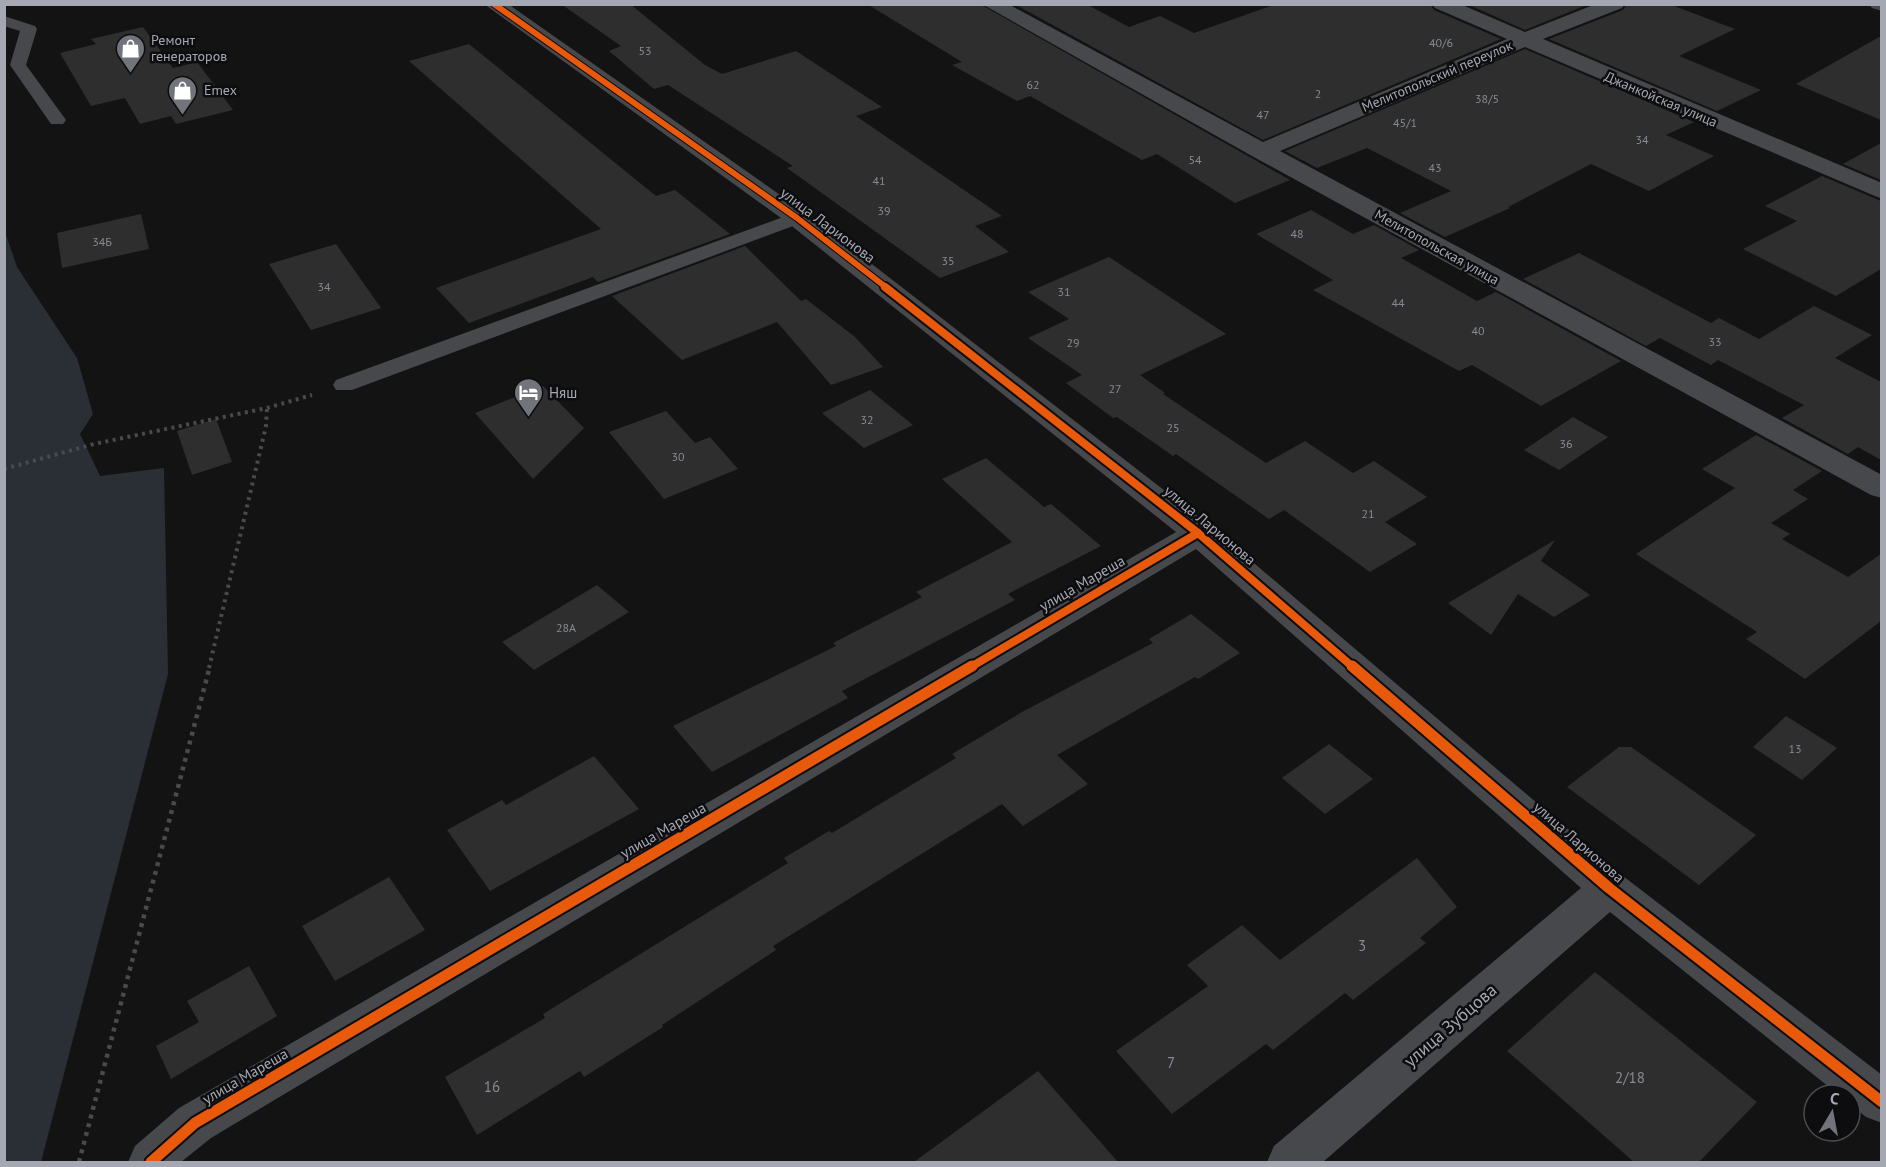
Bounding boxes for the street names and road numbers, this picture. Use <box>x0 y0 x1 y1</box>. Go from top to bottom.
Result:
street label: Мелитопольский переулок <box>1359 36 1516 116</box>
street label: Джанкойская улица <box>1602 67 1720 131</box>
street label: улица Ларионова <box>777 183 879 267</box>
street label: Мелитопольская улица <box>1372 205 1502 289</box>
street label: улица Ларионова <box>1160 481 1260 569</box>
street label: улица Мареша <box>1036 551 1128 615</box>
street label: улица Ларионова <box>1530 797 1628 887</box>
street label: улица Мареша <box>617 798 709 862</box>
street label: улица Зубцова <box>1399 978 1501 1072</box>
street label: улица Мареша <box>199 1044 291 1108</box>

